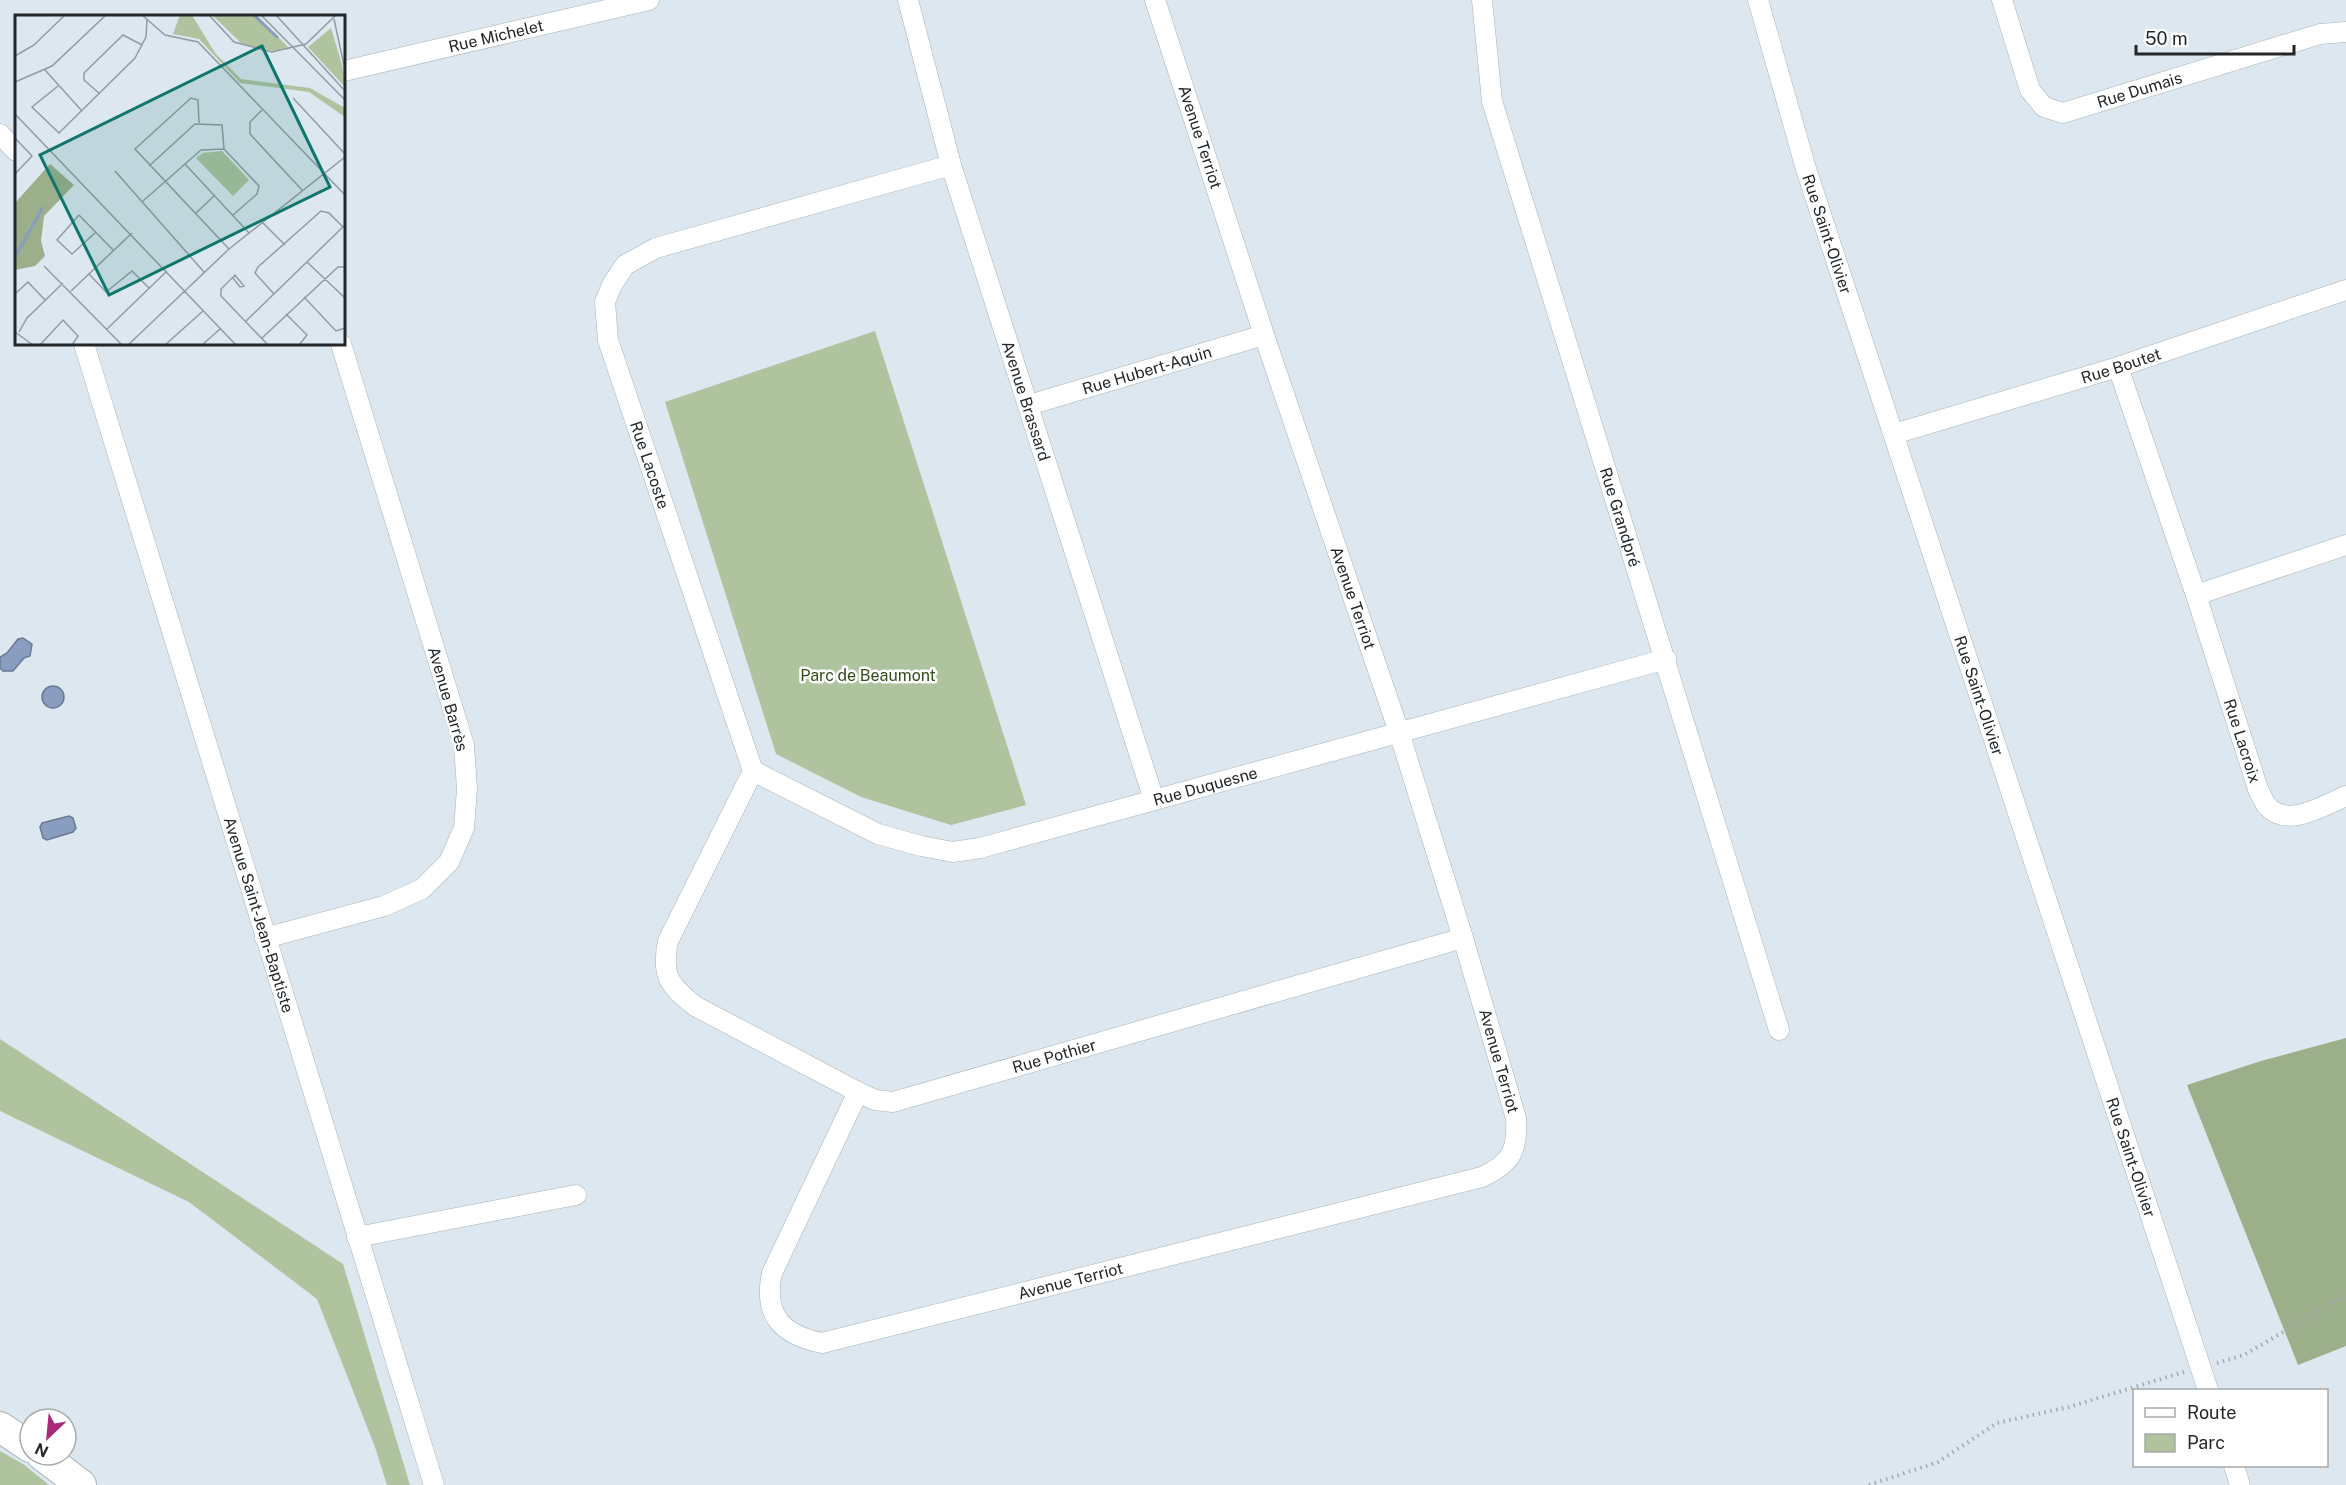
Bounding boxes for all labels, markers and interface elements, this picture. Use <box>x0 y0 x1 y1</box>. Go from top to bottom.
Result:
inset map <box>15 15 345 345</box>
street label: Rue Michelet <box>446 15 545 56</box>
scale bar <box>2136 18 2294 56</box>
text: 50 m <box>2145 28 2188 49</box>
street label: Rue Dumais <box>2094 68 2184 112</box>
street label: Avenue Terriot <box>1174 83 1226 191</box>
street label: Rue Saint-Olivier <box>1799 172 1856 296</box>
street label: Avenue Brassard <box>998 338 1054 463</box>
street label: Rue Hubert-Aquin <box>1080 342 1214 398</box>
street label: Rue Boutet <box>2079 344 2163 387</box>
street label: Rue Lacoste <box>626 419 674 511</box>
street label: Rue Grandpré <box>1596 465 1645 569</box>
street label: Avenue Terriot <box>1327 544 1379 652</box>
street label: Rue Saint-Olivier <box>1951 633 2008 758</box>
street label: Avenue Barrès <box>424 645 472 753</box>
park label: Parc de Beaumont <box>800 666 936 685</box>
street label: Rue Lacroix <box>2220 696 2265 785</box>
street label: Rue Duquesne <box>1151 763 1259 809</box>
street label: Avenue Saint-Jean-Baptiste <box>220 814 298 1015</box>
street label: Avenue Terriot <box>1475 1007 1523 1115</box>
street label: Rue Pothier <box>1010 1035 1098 1077</box>
street label: Rue Saint-Olivier <box>2103 1095 2160 1219</box>
street label: Avenue Terriot <box>1016 1258 1125 1303</box>
legend <box>2133 1389 2328 1467</box>
text: Route <box>2187 1402 2236 1423</box>
north arrow <box>18 1407 78 1467</box>
text: Parc <box>2187 1432 2225 1453</box>
text: N <box>32 1439 51 1461</box>

